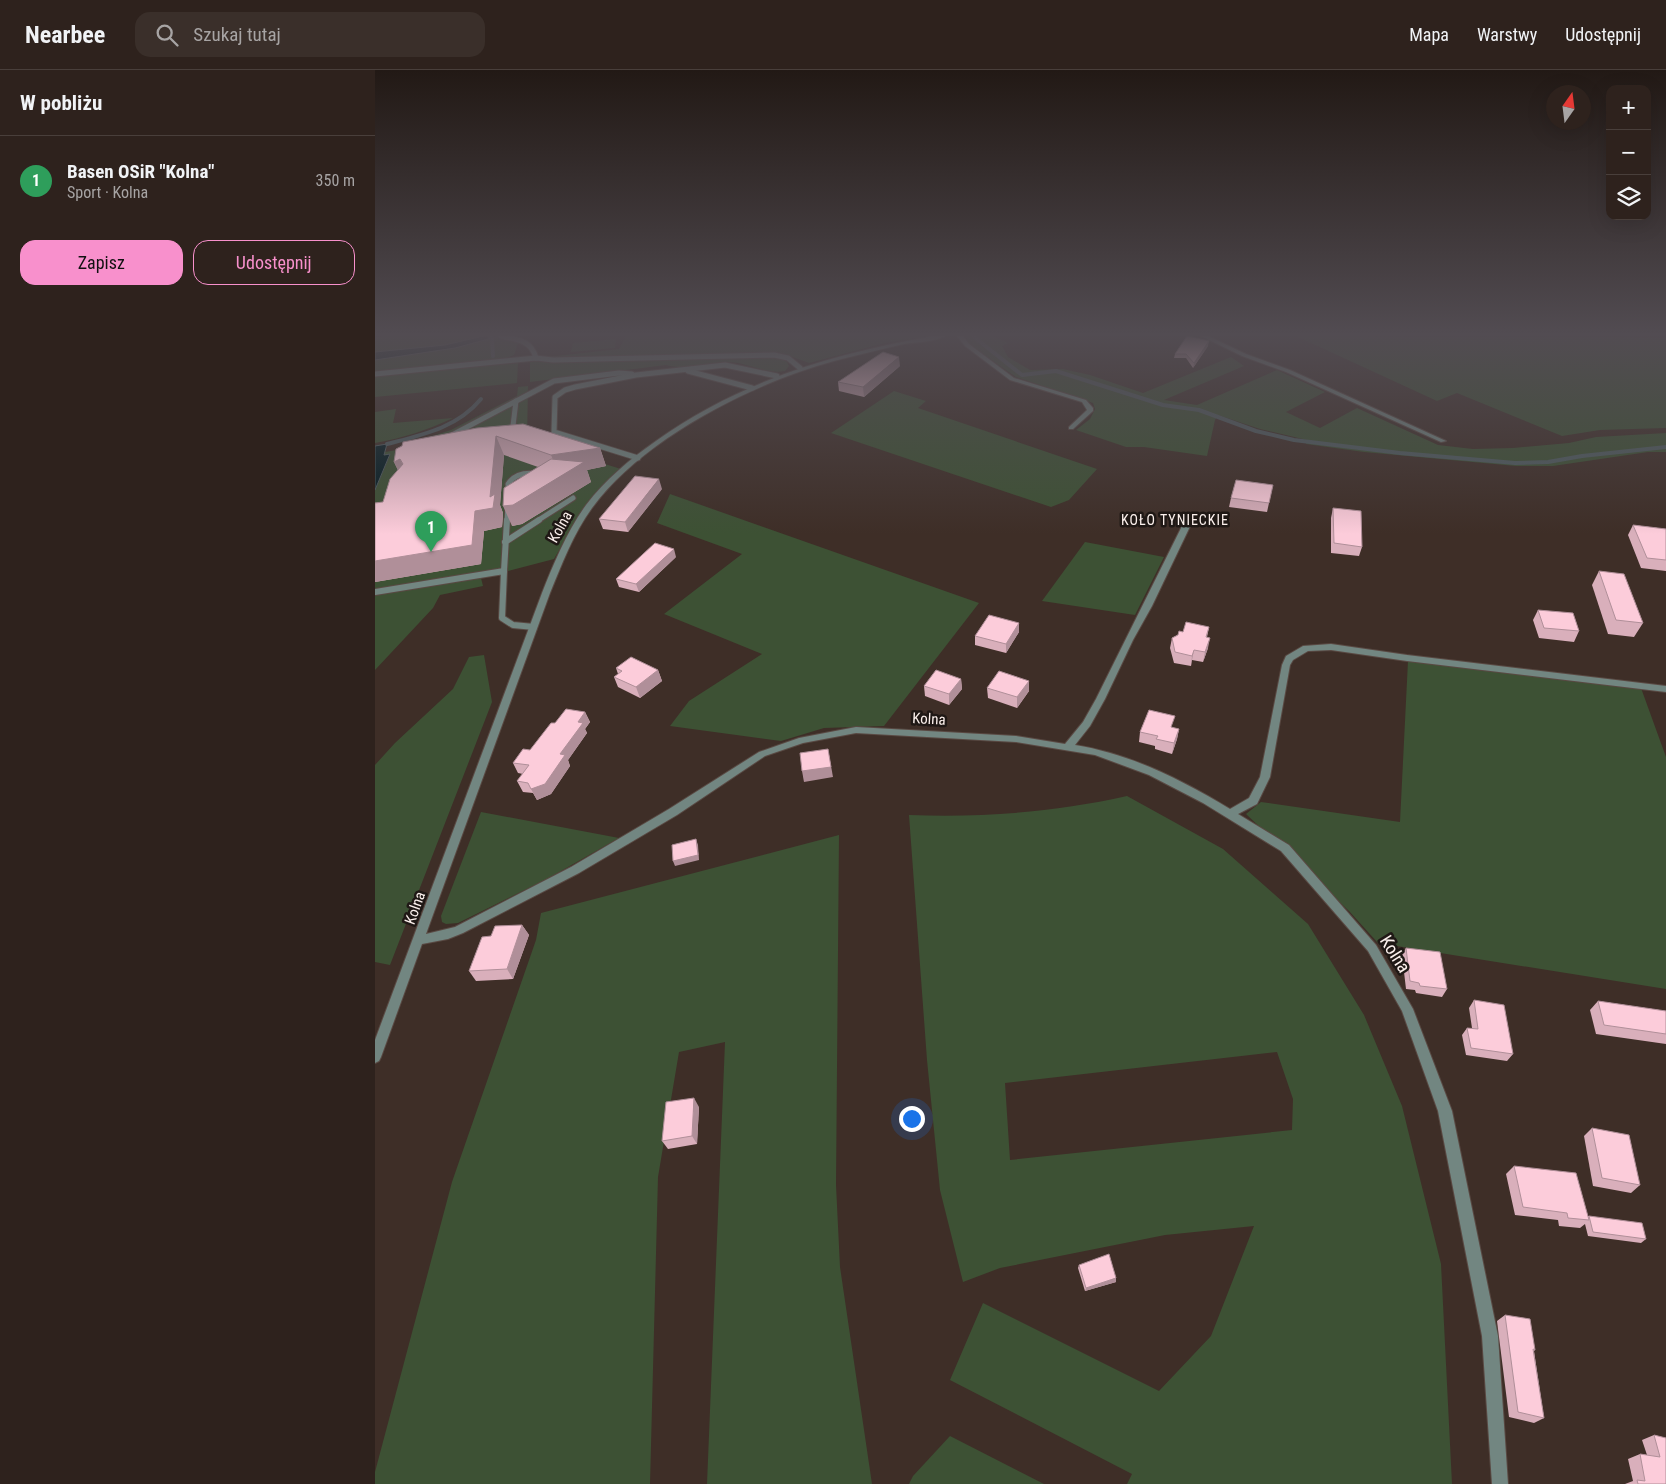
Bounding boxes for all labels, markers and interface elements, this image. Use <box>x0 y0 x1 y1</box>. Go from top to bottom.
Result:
search box <box>135 12 485 57</box>
text: Nearbee <box>25 21 105 49</box>
icon: search <box>153 21 181 49</box>
text: Szukaj tutaj <box>193 23 281 46</box>
text: Mapa <box>1409 24 1449 45</box>
text: Warstwy <box>1477 24 1537 45</box>
text: Udostępnij <box>1565 24 1641 45</box>
north arrow <box>1546 85 1591 130</box>
map controls <box>1606 85 1651 220</box>
button: + <box>1606 85 1651 130</box>
text: W pobliżu <box>20 91 102 115</box>
button: − <box>1606 130 1651 175</box>
text: Basen OSiR "Kolna" <box>67 160 214 183</box>
text: 1 <box>32 171 40 190</box>
text: 350 m <box>316 171 355 190</box>
button: layers <box>1606 175 1651 220</box>
text: Sport · Kolna <box>67 183 148 202</box>
button: Zapisz <box>20 240 183 285</box>
button: Udostępnij <box>193 240 355 285</box>
street label: Kolna <box>544 508 576 546</box>
pin: 1 <box>415 511 447 552</box>
district label: KOŁO TYNIECKIE <box>1121 512 1229 528</box>
street label: Kolna <box>912 709 946 729</box>
street label: Kolna <box>401 889 429 927</box>
street label: Kolna <box>1376 931 1415 976</box>
your location <box>899 1106 925 1132</box>

